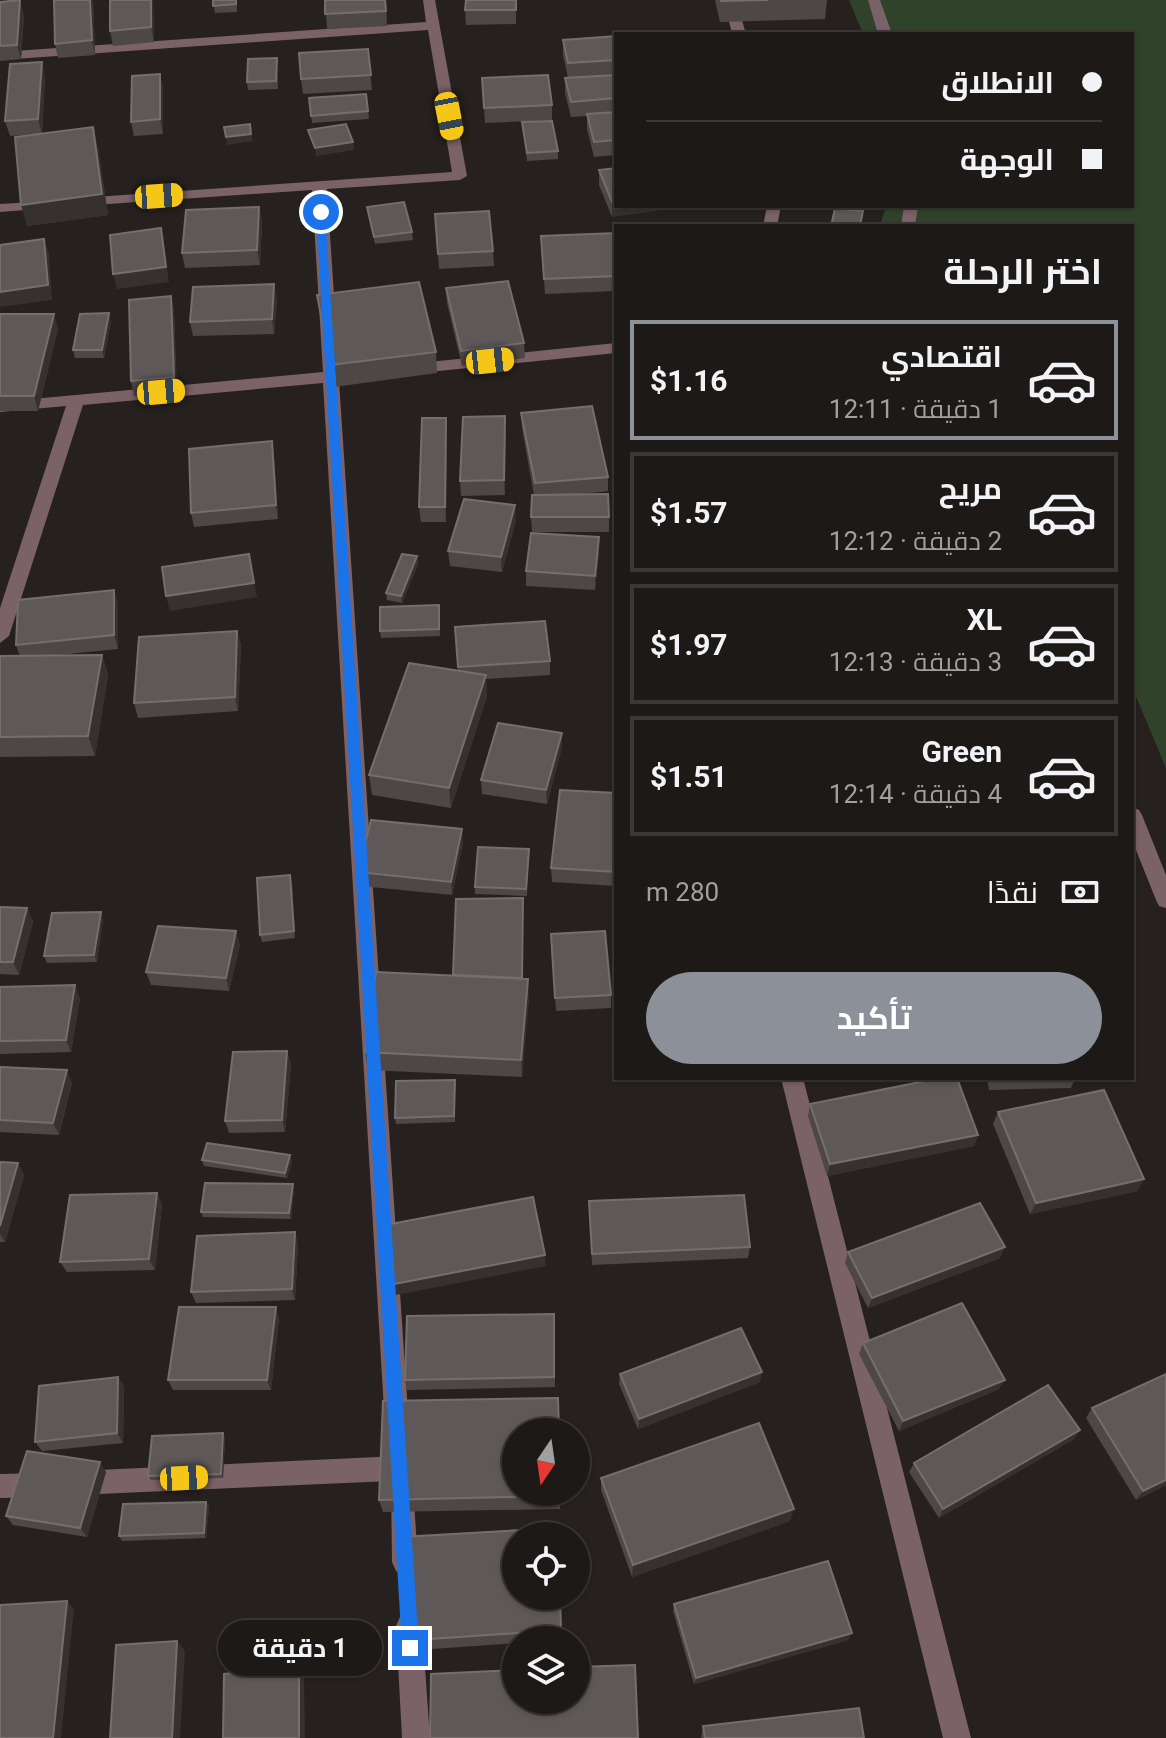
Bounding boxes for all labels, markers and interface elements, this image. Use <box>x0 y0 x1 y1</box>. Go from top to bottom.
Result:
text: الانطلاق <box>941 65 1054 100</box>
car <box>433 90 465 142</box>
text: الوجهة <box>960 142 1054 177</box>
car <box>134 182 184 210</box>
route start <box>303 194 339 230</box>
text: اختر الرحلة <box>943 251 1102 293</box>
text: اقتصادي <box>881 339 1002 374</box>
icon: car <box>1026 344 1098 416</box>
car <box>465 347 515 375</box>
text: $1.16 <box>650 363 728 398</box>
car <box>136 378 186 406</box>
text: 1 دقيقة · 12:11 <box>829 394 1002 424</box>
text: مريح <box>939 471 1002 506</box>
icon: car <box>1026 476 1098 548</box>
text: $1.57 <box>650 495 728 530</box>
text: 2 دقيقة · 12:12 <box>829 526 1002 556</box>
text: XL <box>967 602 1002 637</box>
icon: car <box>1026 608 1098 680</box>
text: $1.97 <box>650 627 728 662</box>
text: 3 دقيقة · 12:13 <box>829 647 1002 677</box>
text: Green <box>922 734 1002 769</box>
icon: car <box>1026 740 1098 812</box>
text: $1.51 <box>650 759 728 794</box>
text: 4 دقيقة · 12:14 <box>829 779 1002 809</box>
icon: cash <box>1058 870 1102 914</box>
text: نقدًا <box>987 875 1038 910</box>
text: 280 m <box>646 877 719 907</box>
button: تأكيد <box>646 972 1102 1064</box>
north arrow <box>502 1418 590 1506</box>
map controls <box>502 1418 590 1714</box>
car <box>159 1465 209 1491</box>
button: locate <box>502 1522 590 1610</box>
callout: 1 دقيقة <box>218 1620 382 1676</box>
button: layers <box>502 1626 590 1714</box>
route end <box>392 1630 428 1666</box>
text: 1 دقيقة <box>253 1633 347 1663</box>

